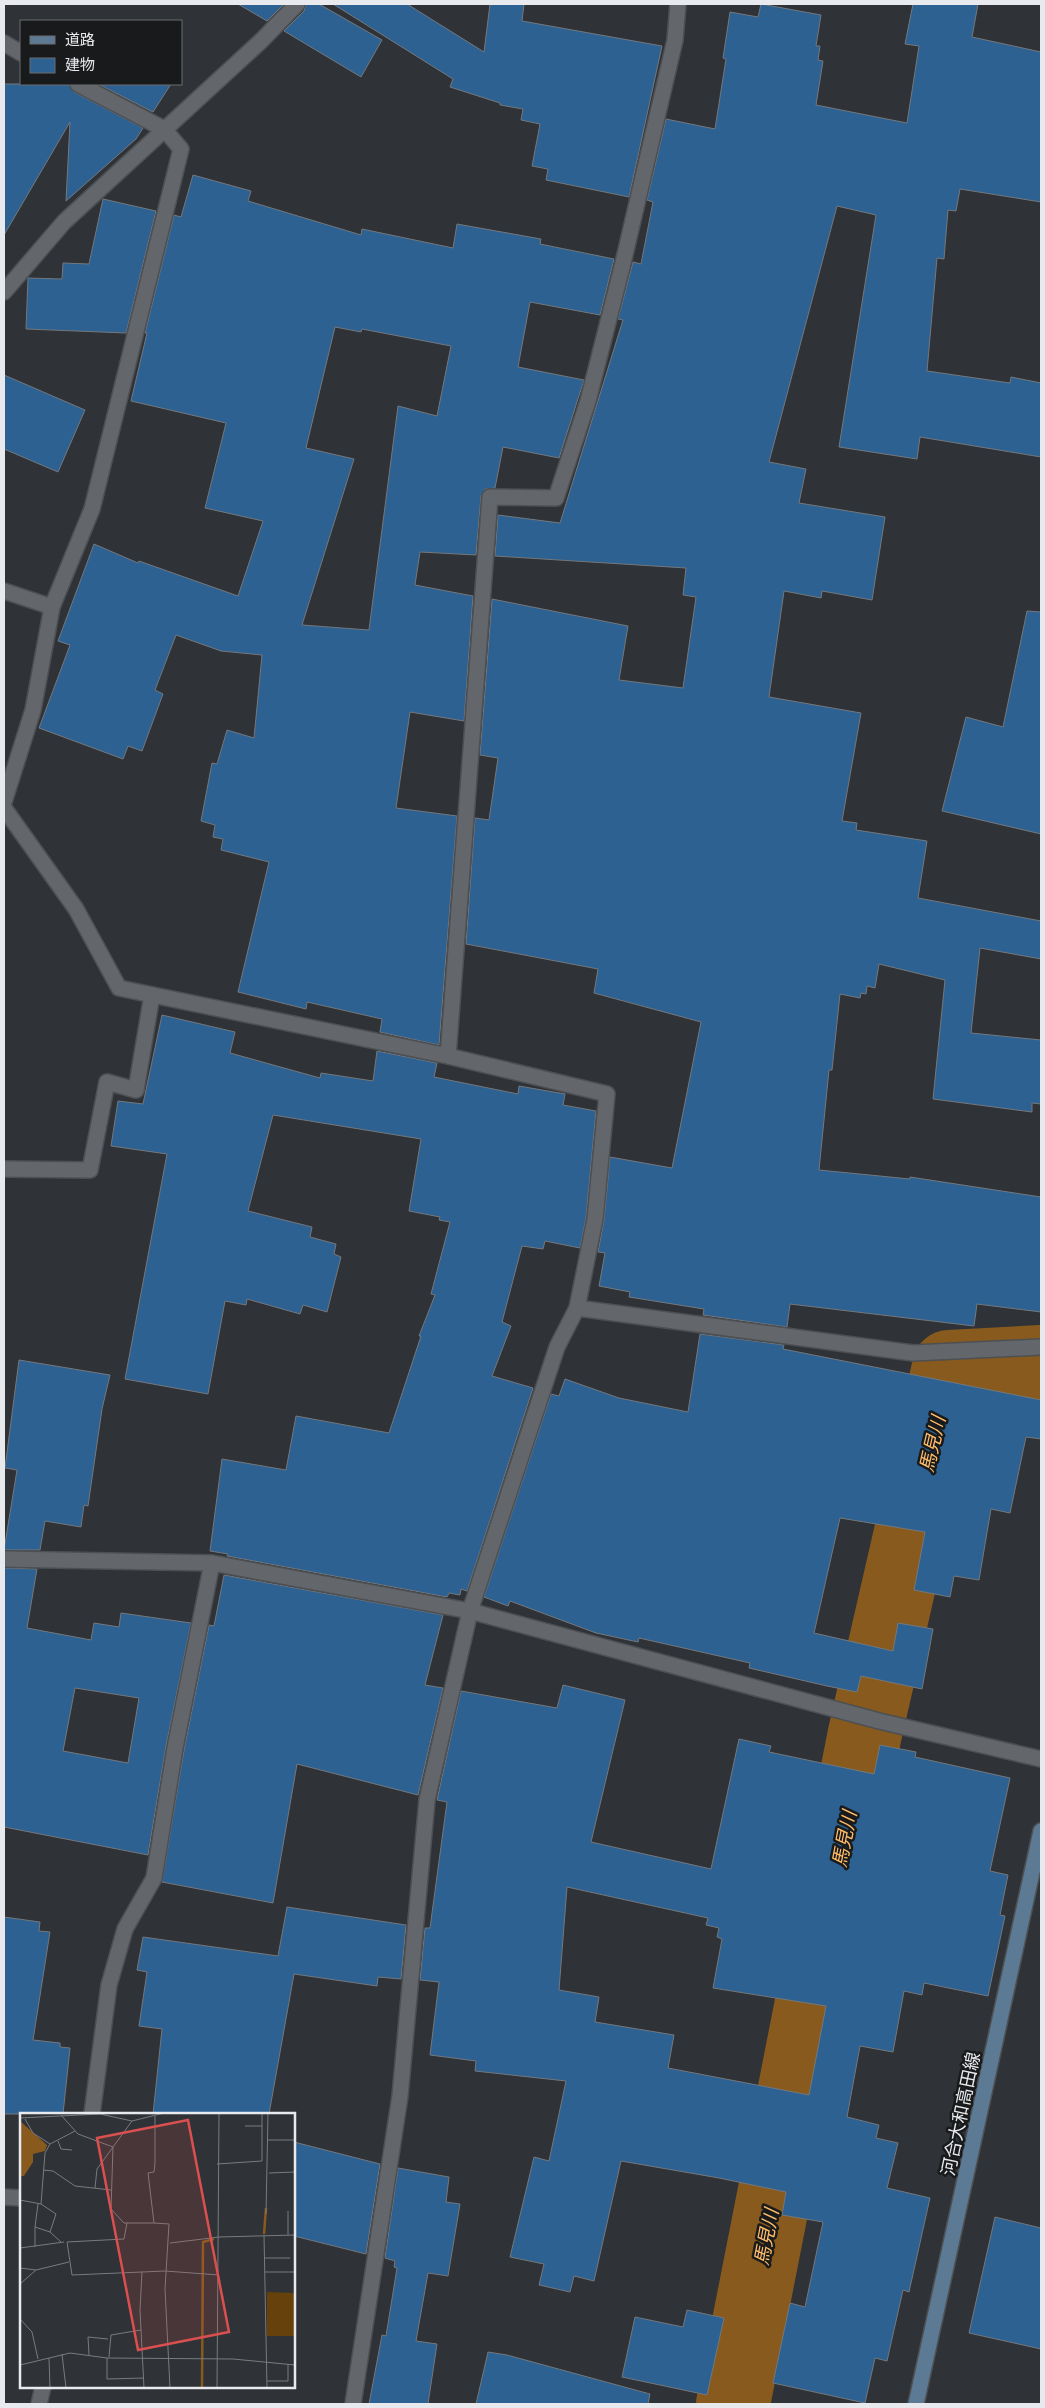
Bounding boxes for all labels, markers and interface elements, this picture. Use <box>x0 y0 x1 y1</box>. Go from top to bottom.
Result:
legend <box>20 20 182 85</box>
text: 道路 <box>65 31 95 49</box>
text: 建物 <box>65 56 95 74</box>
water label: 馬見川 <box>915 1412 951 1474</box>
water label: 馬見川 <box>828 1807 862 1869</box>
street label: 河合大和高田線 <box>937 2050 985 2178</box>
inset map <box>20 2113 295 2388</box>
water label: 馬見川 <box>750 2205 784 2267</box>

